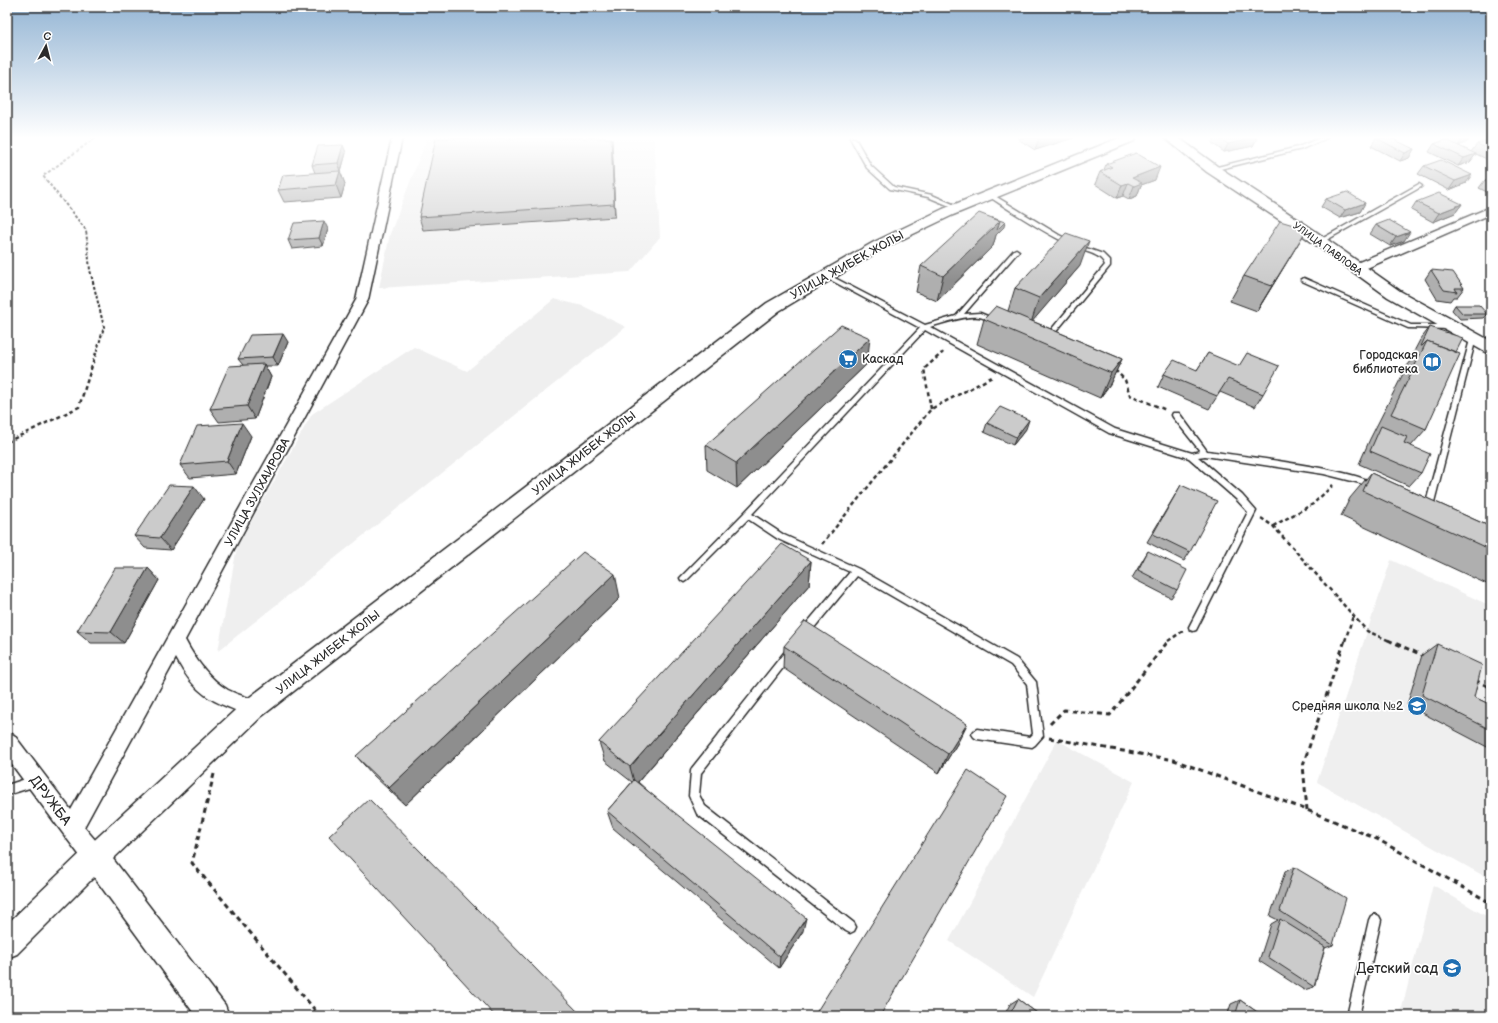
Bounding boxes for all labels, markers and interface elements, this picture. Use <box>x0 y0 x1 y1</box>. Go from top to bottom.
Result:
north arrow <box>26 26 66 66</box>
text: С <box>43 30 52 44</box>
street label: УЛИЦА ПАВЛОВА <box>1290 220 1365 278</box>
street label: УЛИЦА ЖИБЕК ЖОЛЫ <box>788 228 907 303</box>
supermarket icon: Каскад <box>837 348 859 370</box>
place label: Городская библиотека <box>1353 348 1418 377</box>
library icon: Городская библиотека <box>1421 351 1443 373</box>
place label: Каскад <box>862 352 904 367</box>
street label: УЛИЦА ЖИБЕК ЖОЛЫ <box>529 408 639 499</box>
street label: УЛИЦА ЗУЛХАИРОВА <box>222 435 294 549</box>
street label: УЛИЦА ЖИБЕК ЖОЛЫ <box>273 607 383 698</box>
school or university icon: Средняя школа №2 <box>1406 695 1428 717</box>
place label: Средняя школа №2 <box>1292 699 1403 714</box>
street label: ДРУЖБА <box>26 772 75 829</box>
school or university icon: Детский сад <box>1441 957 1463 979</box>
place label: Детский сад <box>1356 960 1438 977</box>

